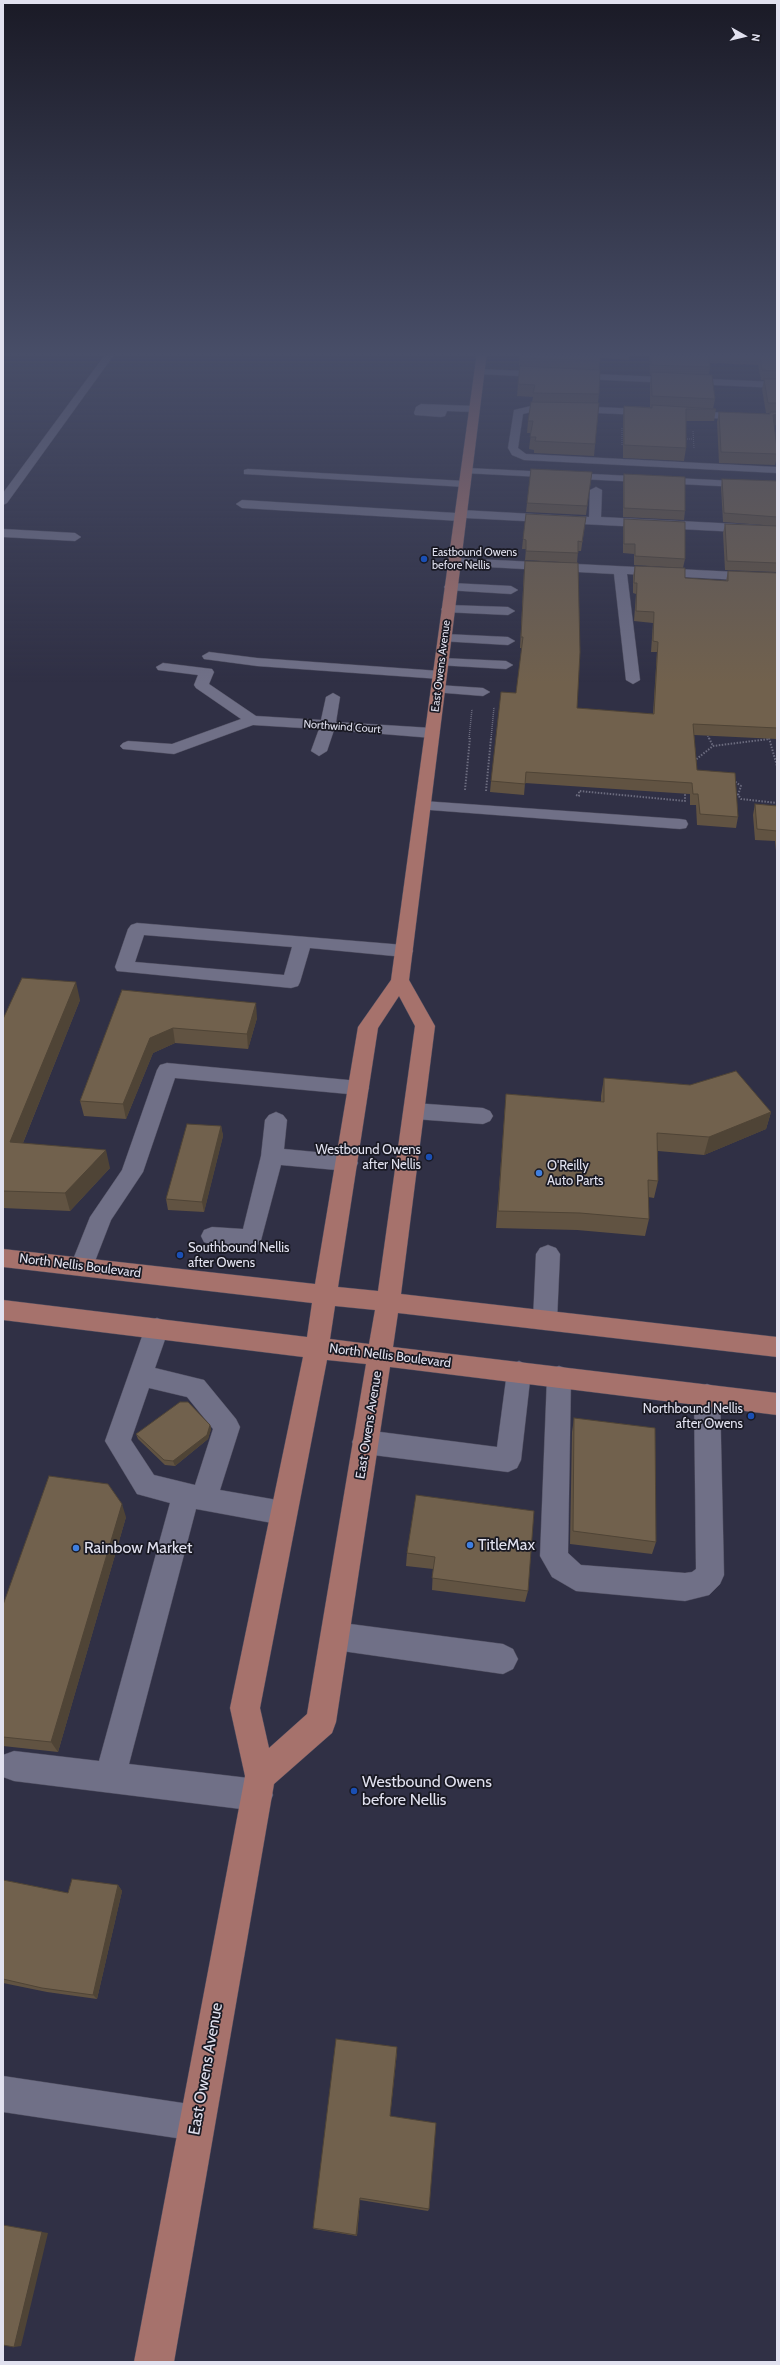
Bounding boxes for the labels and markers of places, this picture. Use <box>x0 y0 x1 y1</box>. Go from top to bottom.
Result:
place label: Eastbound Owens before Nellis <box>432 546 517 572</box>
marker: Eastbound Owens before Nellis <box>419 554 429 564</box>
place label: Westbound Owens after Nellis <box>316 1142 421 1173</box>
marker: Westbound Owens after Nellis <box>424 1152 434 1162</box>
place label: O'Reilly Auto Parts <box>547 1158 603 1189</box>
marker: O'Reilly Auto Parts <box>534 1168 544 1178</box>
place label: Southbound Nellis after Owens <box>188 1240 289 1271</box>
marker: Southbound Nellis after Owens <box>175 1250 185 1260</box>
place label: Northbound Nellis after Owens <box>643 1401 743 1432</box>
marker: Northbound Nellis after Owens <box>746 1411 756 1421</box>
place label: TitleMax <box>478 1535 535 1555</box>
place label: Rainbow Market <box>84 1538 192 1558</box>
marker: TitleMax <box>465 1540 475 1550</box>
marker: Rainbow Market <box>71 1543 81 1553</box>
place label: Westbound Owens before Nellis <box>362 1772 492 1810</box>
marker: Westbound Owens before Nellis <box>349 1786 359 1796</box>

